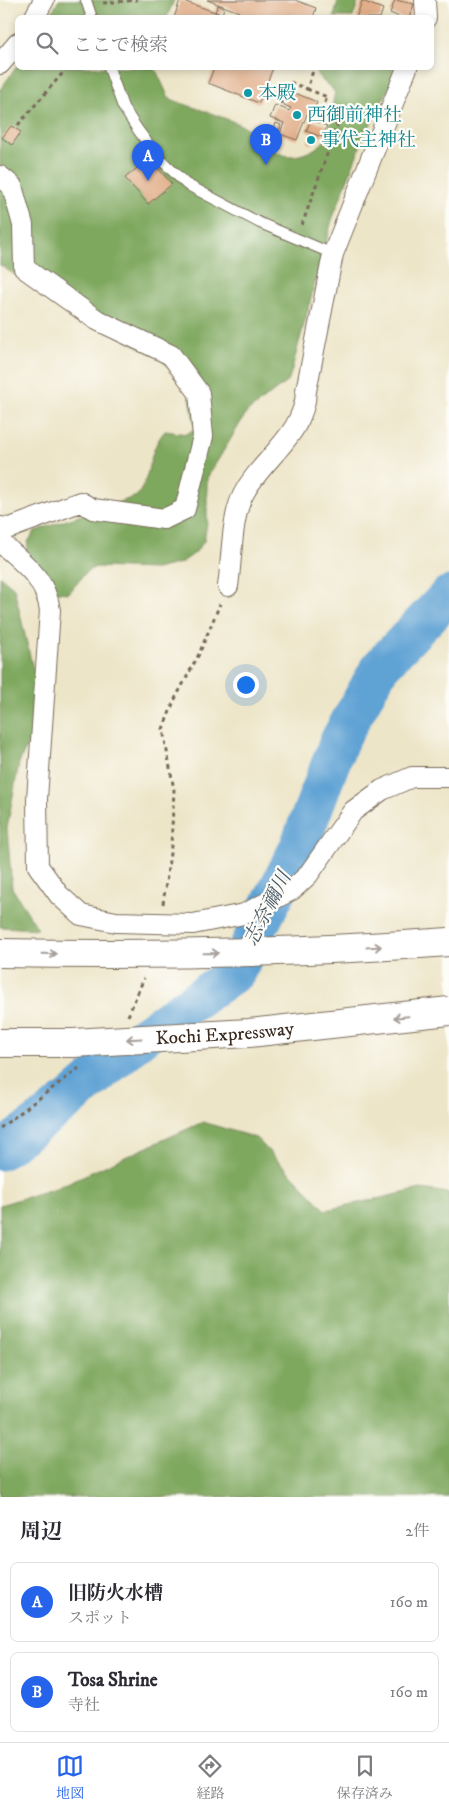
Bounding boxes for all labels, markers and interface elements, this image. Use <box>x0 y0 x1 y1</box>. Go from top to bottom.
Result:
search box <box>15 15 434 70</box>
icon: search <box>33 29 61 57</box>
text: ここで検索 <box>73 34 168 57</box>
place label: 本殿 <box>258 82 296 105</box>
marker: 本殿 <box>242 87 254 99</box>
place label: 西御前神社 <box>307 104 402 127</box>
marker: 西御前神社 <box>291 109 303 121</box>
pin: B <box>250 124 282 165</box>
place label: 事代主神社 <box>321 129 416 152</box>
marker: 事代主神社 <box>305 134 317 146</box>
pin: A <box>132 140 164 181</box>
your location <box>233 672 259 698</box>
water label: 志奈禰川 <box>239 866 298 950</box>
one-way arrow <box>365 943 381 952</box>
one-way arrow <box>202 948 219 958</box>
one-way arrow <box>40 949 56 959</box>
one-way arrow <box>393 1012 409 1022</box>
street label: Kochi Expressway <box>155 1017 296 1050</box>
one-way arrow <box>126 1035 142 1044</box>
text: 周辺 <box>20 1519 62 1545</box>
text: 2件 <box>405 1521 429 1541</box>
text: 旧防火水槽 <box>68 1582 163 1605</box>
text: A <box>32 1592 42 1612</box>
text: 160 m <box>390 1592 428 1612</box>
text: スポット <box>68 1608 132 1628</box>
text: Tosa Shrine <box>68 1669 158 1692</box>
text: B <box>32 1682 42 1702</box>
text: 160 m <box>390 1682 428 1702</box>
text: 寺社 <box>68 1695 100 1715</box>
tab: 地図 <box>56 1752 84 1803</box>
tab: 経路 <box>196 1752 224 1803</box>
tab: 保存済み <box>337 1752 393 1803</box>

